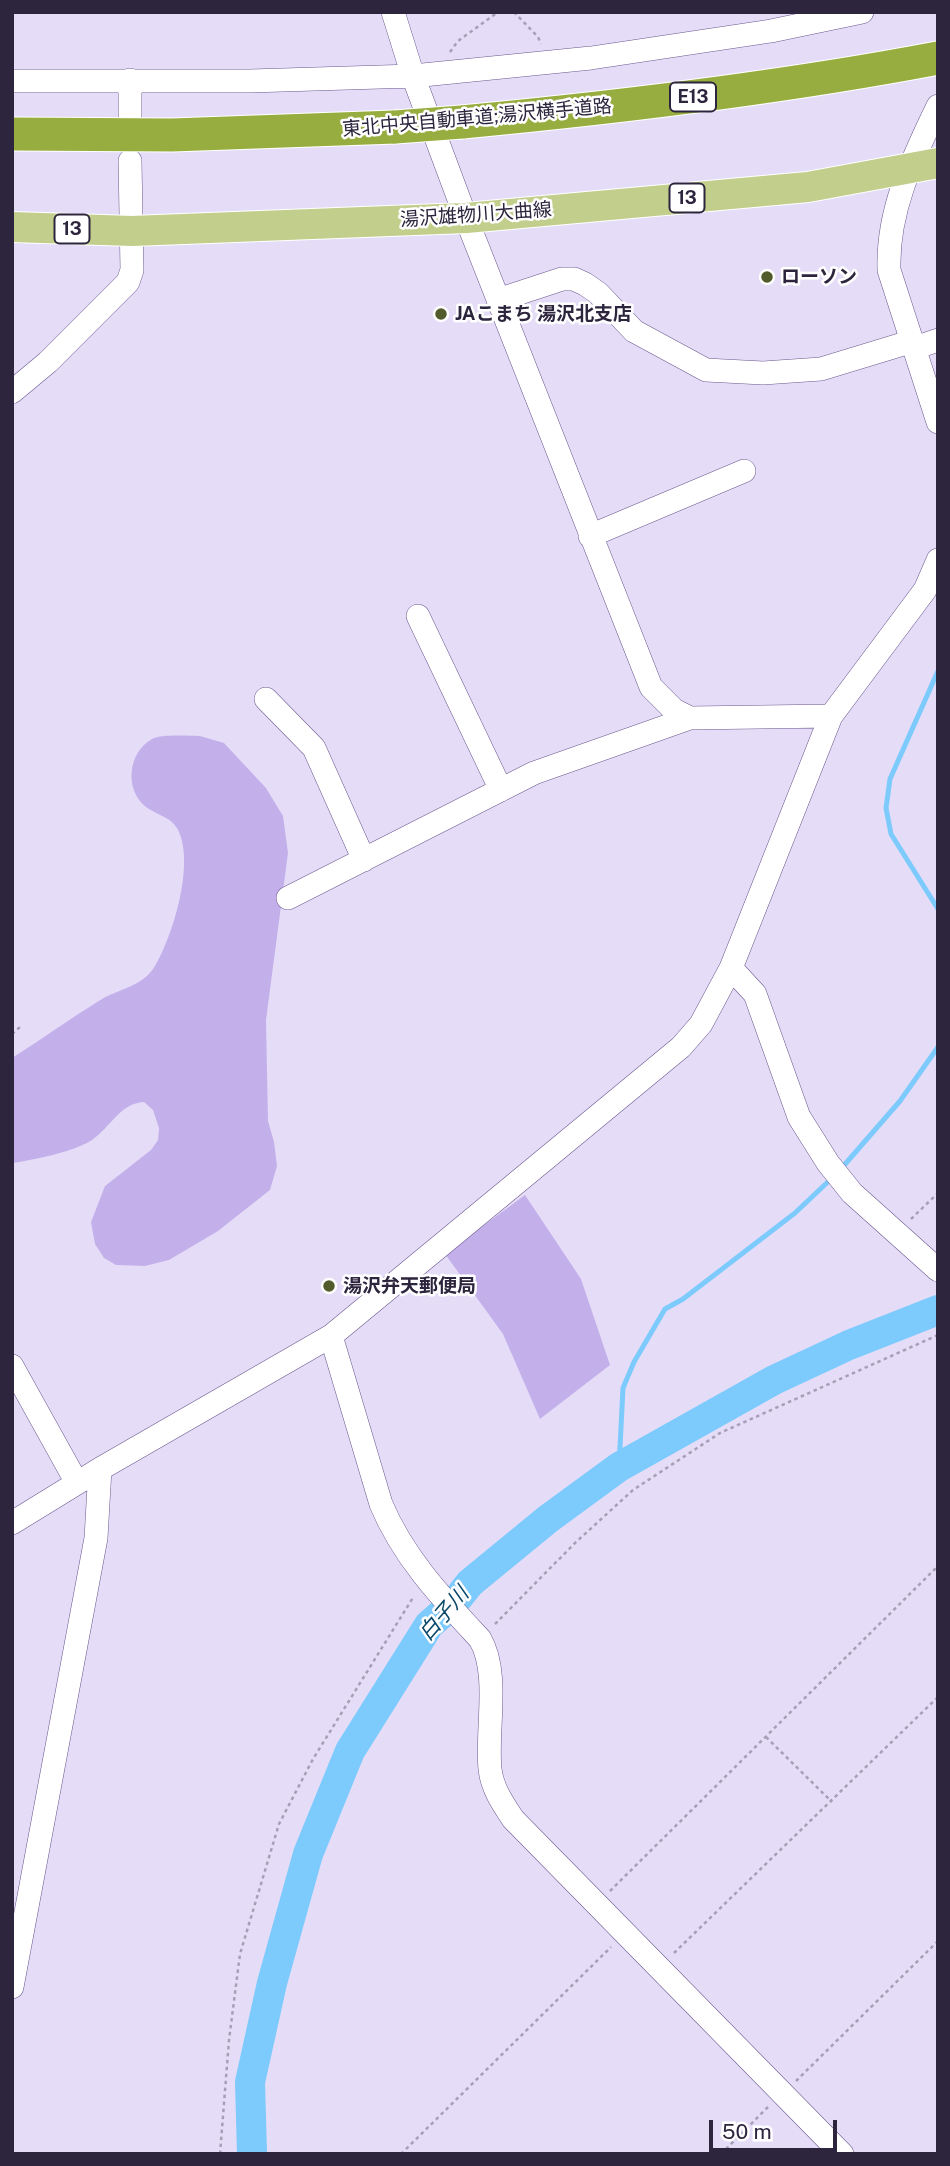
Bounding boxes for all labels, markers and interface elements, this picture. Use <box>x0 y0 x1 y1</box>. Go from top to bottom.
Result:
road number: E13 <box>670 82 716 112</box>
street label: 東北中央自動車道;湯沢横手道路 <box>341 95 613 141</box>
road number: 13 <box>670 183 704 212</box>
street label: 湯沢雄物川大曲線 <box>399 198 553 232</box>
road number: 13 <box>55 214 90 244</box>
place label: ローソン <box>781 266 857 288</box>
marker: ローソン <box>759 269 775 285</box>
place label: JAこまち 湯沢北支店 <box>455 303 632 325</box>
marker: JAこまち 湯沢北支店 <box>433 306 449 322</box>
place label: 湯沢弁天郵便局 <box>343 1275 476 1297</box>
marker: 湯沢弁天郵便局 <box>321 1278 337 1294</box>
water label: 白子川 <box>414 1582 474 1646</box>
scale bar <box>712 2106 840 2150</box>
text: 50 m <box>722 2119 772 2144</box>

